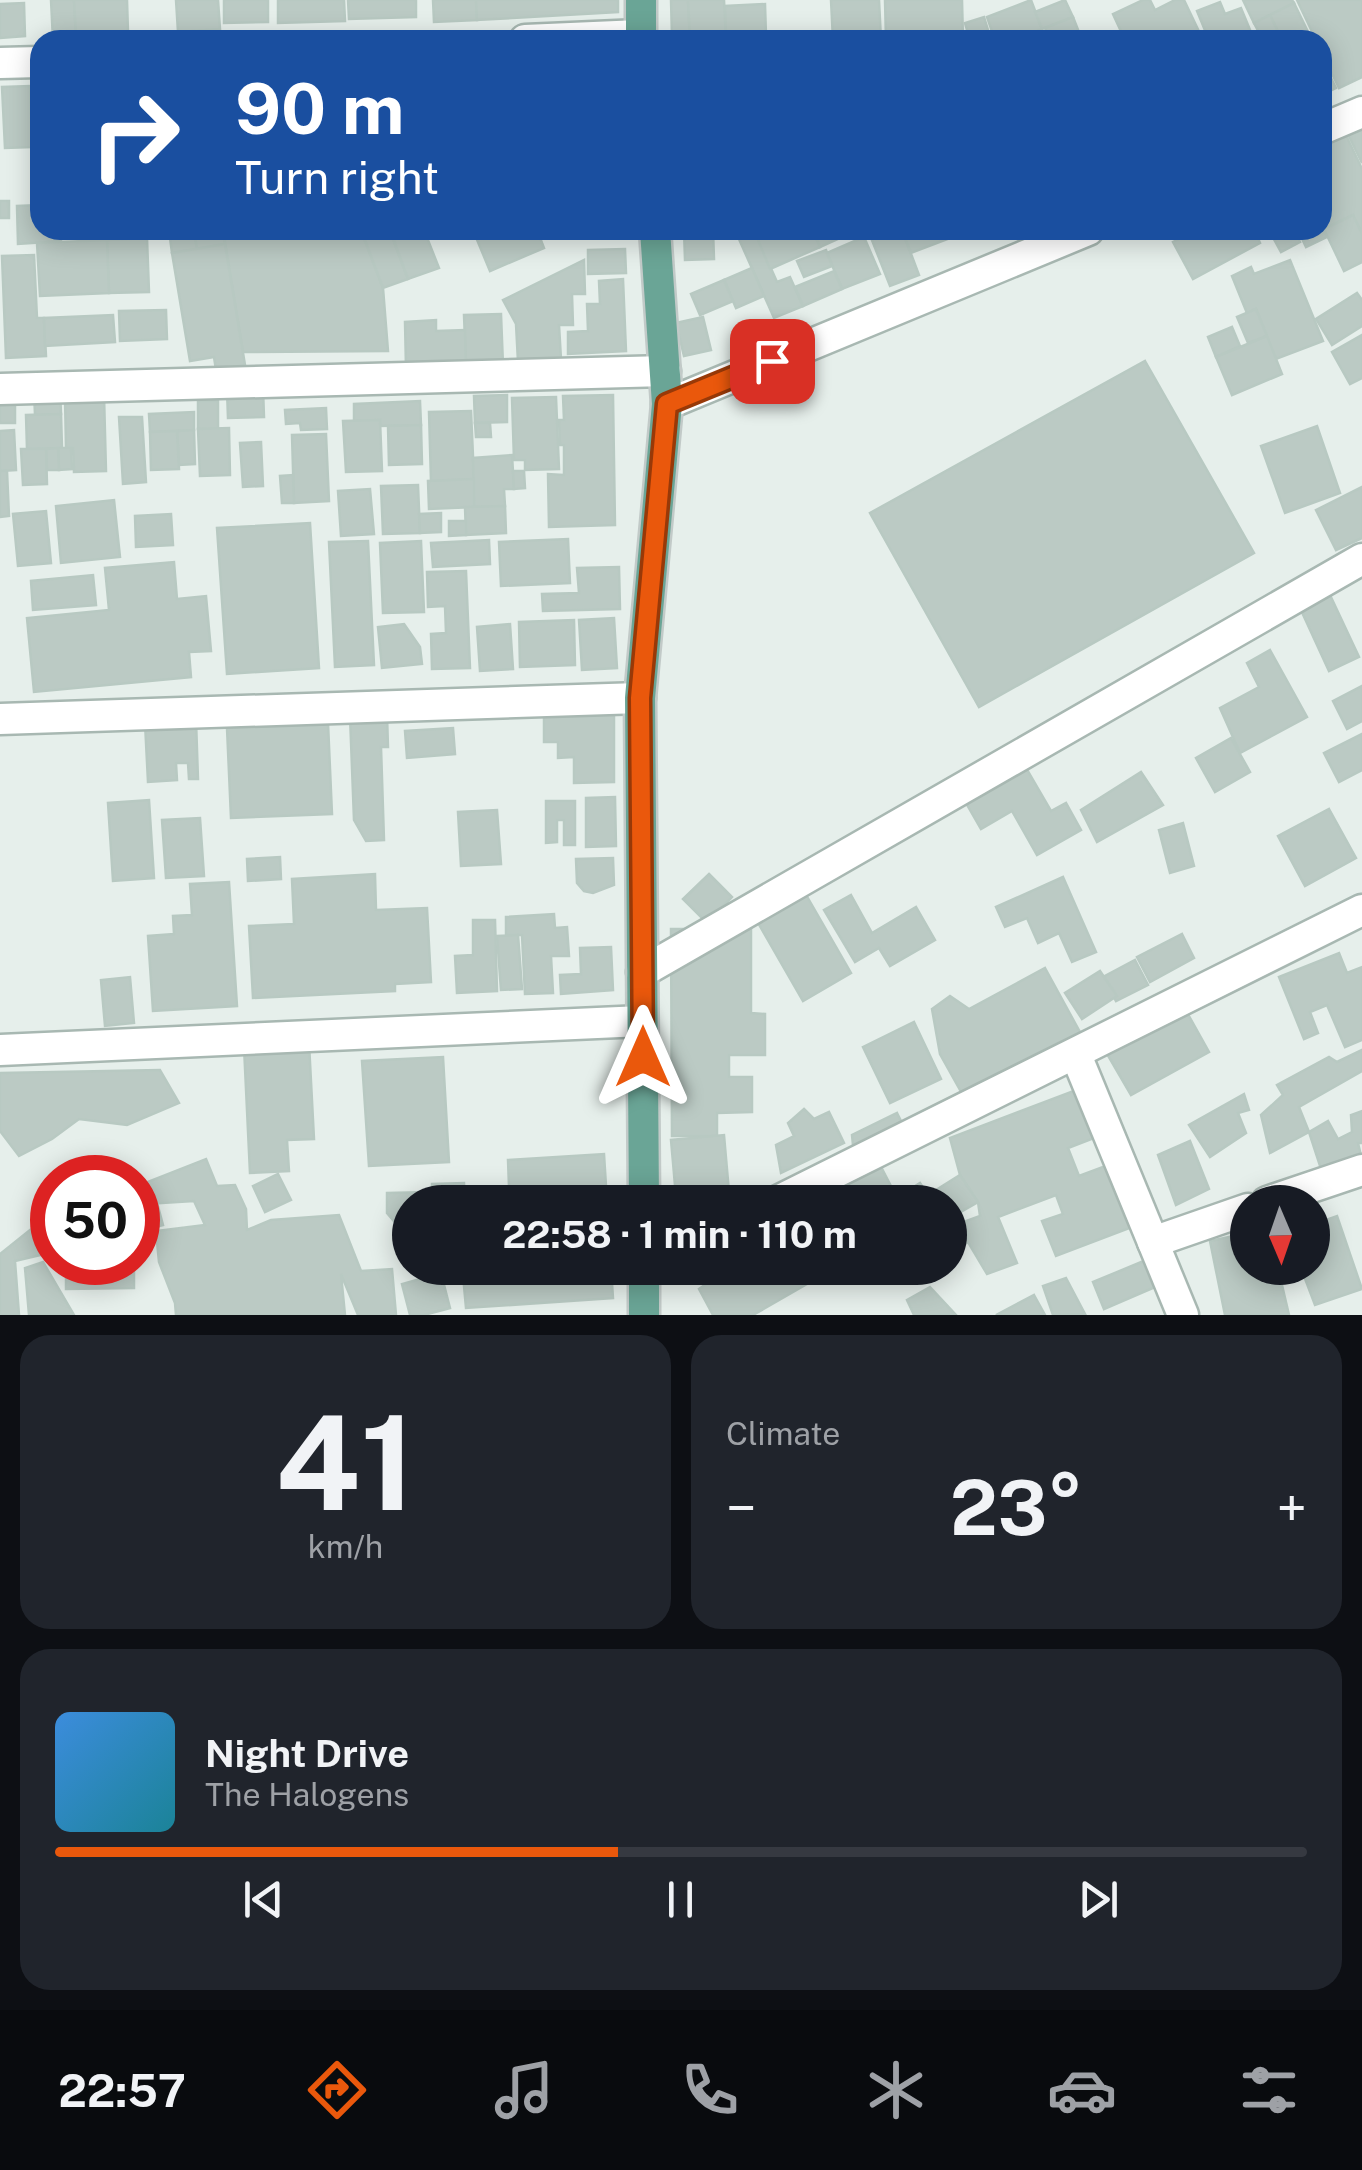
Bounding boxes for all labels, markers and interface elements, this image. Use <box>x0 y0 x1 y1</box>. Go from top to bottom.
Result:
text: 90 m <box>235 67 405 150</box>
icon: right <box>70 70 200 200</box>
text: Turn right <box>235 151 439 204</box>
pin <box>730 319 815 404</box>
icon: arrive <box>745 334 800 389</box>
position arrow <box>591 1005 695 1109</box>
speed limit sign: 50 <box>30 1155 160 1285</box>
north arrow <box>1230 1185 1330 1285</box>
map controls <box>1230 1185 1330 1285</box>
text: 22:58 · 1 min · 110 m <box>502 1212 857 1257</box>
text: 41 <box>275 1387 416 1539</box>
text: Climate <box>726 1415 840 1452</box>
text: 23° <box>950 1464 1083 1552</box>
text: − <box>726 1476 757 1540</box>
text: + <box>1277 1476 1307 1540</box>
text: km/h <box>308 1528 383 1565</box>
text: Night Drive <box>205 1731 409 1776</box>
text: The Halogens <box>205 1776 409 1813</box>
icon: previous <box>236 1872 291 1927</box>
icon: pause <box>653 1872 708 1927</box>
icon: next <box>1071 1872 1126 1927</box>
icon: directions <box>302 2055 372 2125</box>
icon: music <box>489 2055 559 2125</box>
icon: phone <box>675 2055 745 2125</box>
icon: climate <box>861 2055 931 2125</box>
icon: car <box>1047 2055 1117 2125</box>
icon: filters <box>1234 2055 1304 2125</box>
text: 22:57 <box>58 2064 186 2117</box>

